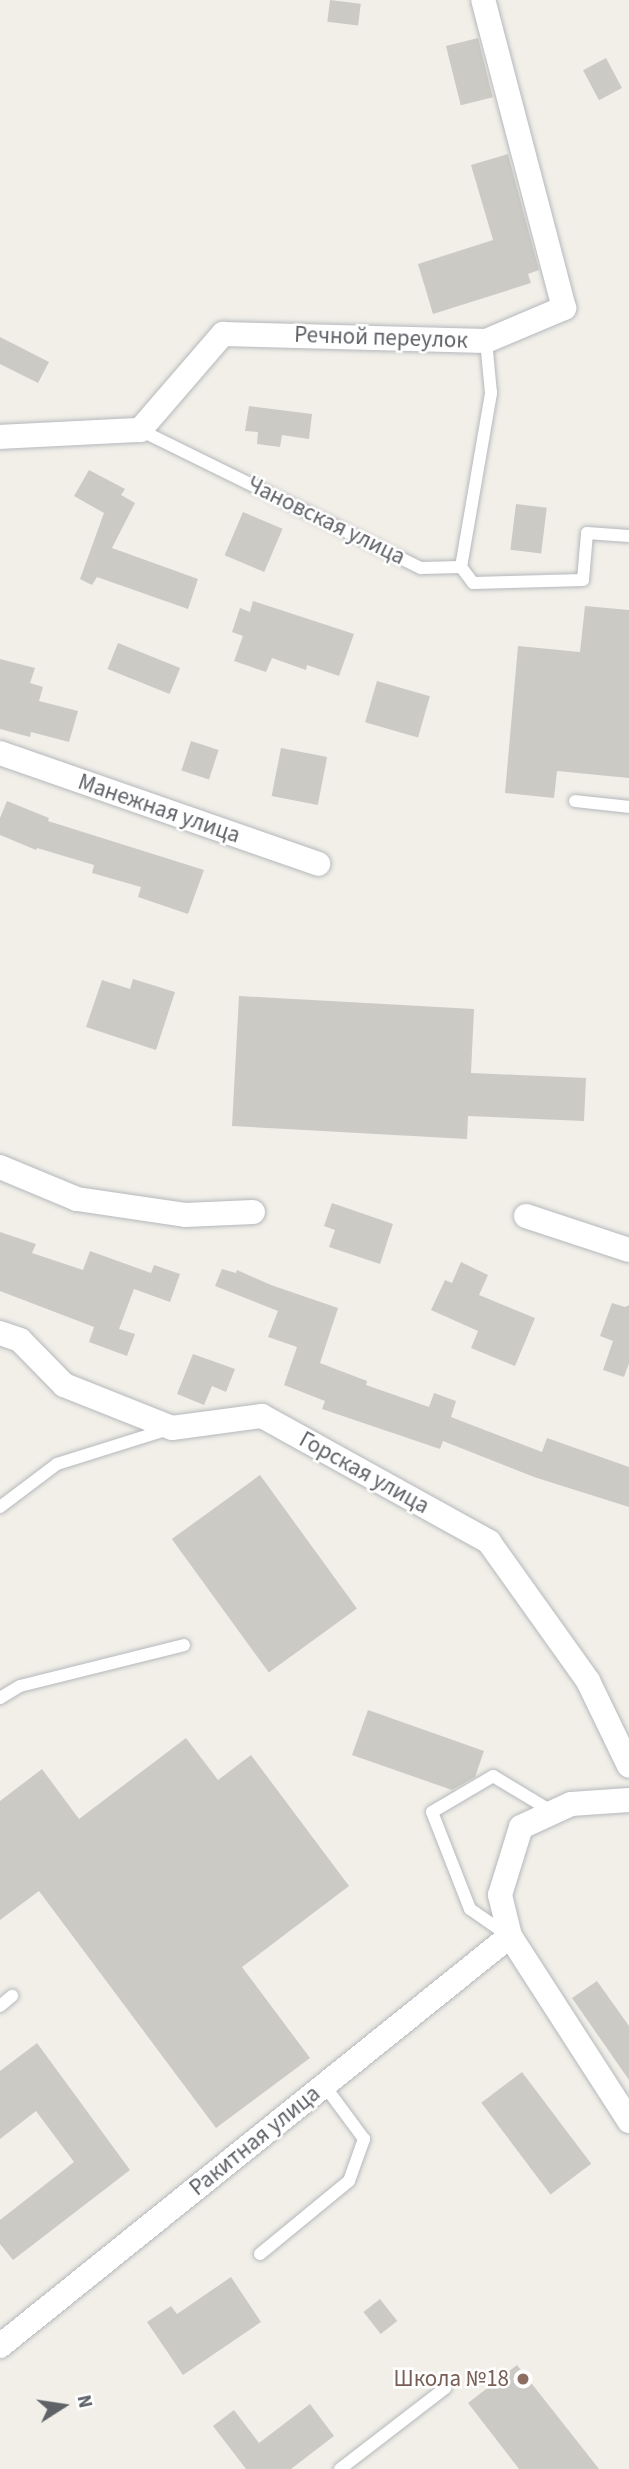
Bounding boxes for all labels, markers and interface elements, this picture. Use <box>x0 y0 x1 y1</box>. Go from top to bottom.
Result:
street label: Речной переулок <box>294 321 468 355</box>
street label: Чановская улица <box>242 471 410 571</box>
street label: Манежная улица <box>74 768 244 850</box>
street label: Горская улица <box>294 1426 434 1520</box>
street label: Ракитная улица <box>184 2080 326 2202</box>
place label: Школа №18 <box>394 2365 509 2393</box>
north arrow <box>28 2371 98 2441</box>
marker: Школа №18 <box>515 2371 531 2387</box>
text: N <box>70 2393 99 2411</box>

